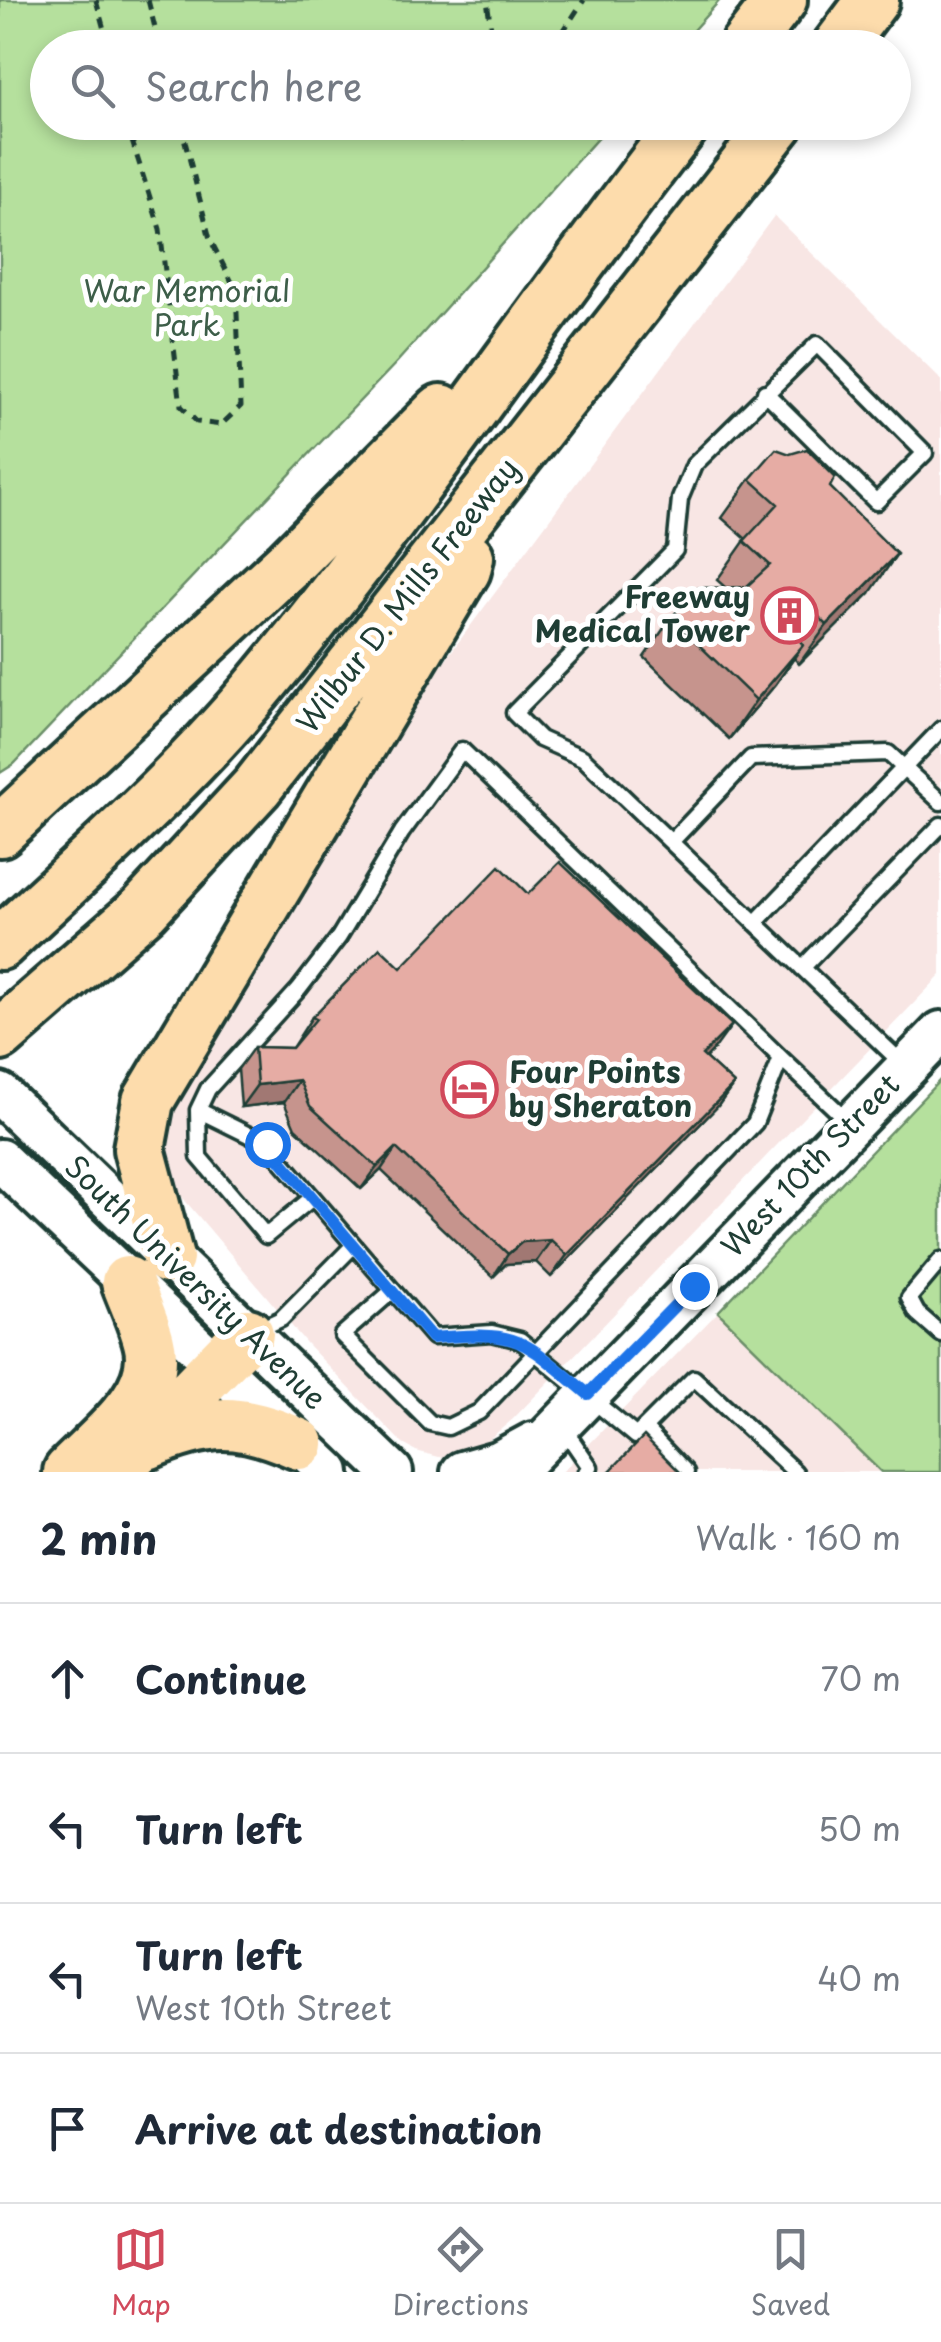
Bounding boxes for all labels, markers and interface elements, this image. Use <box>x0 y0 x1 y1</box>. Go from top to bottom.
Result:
search box <box>30 30 911 140</box>
text: Search here <box>145 57 362 114</box>
icon: search <box>65 58 120 113</box>
park label: War Memorial Park <box>84 267 290 346</box>
street label: Wilbur D. Mills Freeway <box>284 447 528 742</box>
place label: Freeway Medical Tower <box>535 573 751 652</box>
building icon: Freeway Medical Tower <box>759 585 819 645</box>
place label: Four Points by Sheraton <box>509 1048 692 1127</box>
hotel icon: Four Points by Sheraton <box>440 1060 500 1120</box>
street label: West 10th Street <box>710 1062 909 1266</box>
route start <box>245 1122 291 1168</box>
street label: South University Avenue <box>56 1144 338 1419</box>
route end <box>672 1264 718 1310</box>
text: 2 min <box>40 1506 157 1569</box>
text: Walk · 160 m <box>695 1513 901 1561</box>
text: Continue <box>135 1650 306 1707</box>
icon: ahead <box>40 1651 95 1706</box>
text: 70 m <box>821 1654 901 1702</box>
text: Turn left <box>135 1800 303 1857</box>
icon: left <box>40 1801 95 1856</box>
text: 50 m <box>818 1804 901 1852</box>
text: Turn left <box>135 1926 303 1983</box>
icon: left <box>40 1951 95 2006</box>
text: 40 m <box>817 1954 901 2002</box>
text: West 10th Street <box>135 1983 391 2031</box>
text: Arrive at destination <box>135 2100 543 2157</box>
icon: arrive <box>40 2101 95 2156</box>
tab: Map <box>111 2222 171 2325</box>
tab: Directions <box>393 2222 529 2325</box>
tab: Saved <box>751 2222 830 2325</box>

